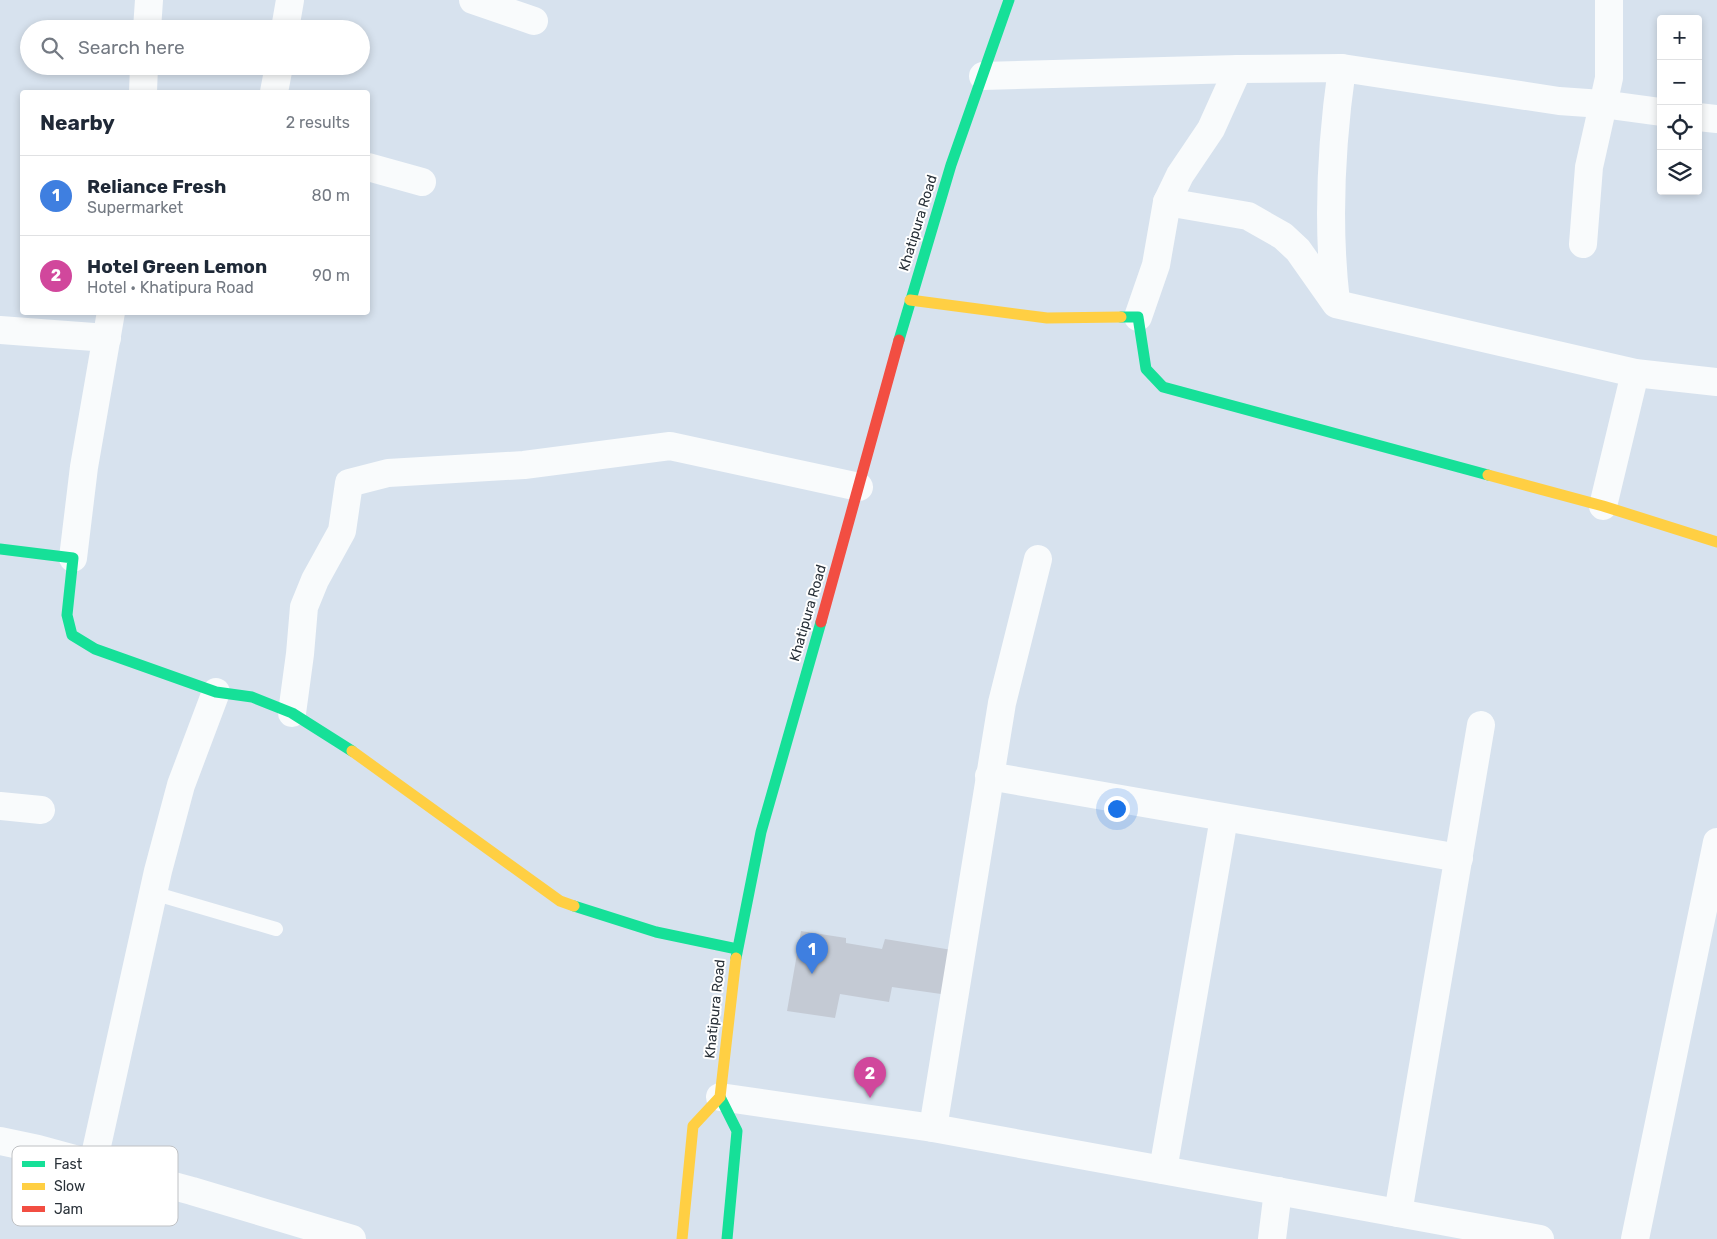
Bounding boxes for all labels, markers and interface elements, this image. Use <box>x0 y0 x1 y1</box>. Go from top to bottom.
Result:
map controls <box>1657 15 1702 195</box>
button: + <box>1657 15 1702 60</box>
search box <box>20 20 370 75</box>
icon: search <box>38 34 66 62</box>
text: Search here <box>78 36 185 59</box>
button: − <box>1657 60 1702 105</box>
button: locate <box>1657 105 1702 150</box>
text: Nearby <box>40 110 115 135</box>
text: 2 results <box>286 113 350 132</box>
button: layers <box>1657 150 1702 195</box>
street label: Khatipura Road <box>895 173 941 273</box>
text: Reliance Fresh <box>87 175 226 198</box>
text: 1 <box>52 186 60 205</box>
text: 80 m <box>312 186 350 205</box>
text: Supermarket <box>87 198 183 217</box>
text: Hotel Green Lemon <box>87 255 267 278</box>
text: 2 <box>51 266 61 285</box>
text: 90 m <box>312 266 350 285</box>
text: Hotel · Khatipura Road <box>87 278 254 297</box>
street label: Khatipura Road <box>786 563 830 663</box>
your location <box>1104 796 1130 822</box>
pin: 1 <box>796 933 828 974</box>
street label: Khatipura Road <box>701 958 729 1060</box>
pin: 2 <box>854 1057 886 1098</box>
legend <box>12 1146 178 1226</box>
text: Fast <box>54 1156 83 1173</box>
text: Slow <box>54 1178 85 1195</box>
text: Jam <box>54 1201 83 1218</box>

